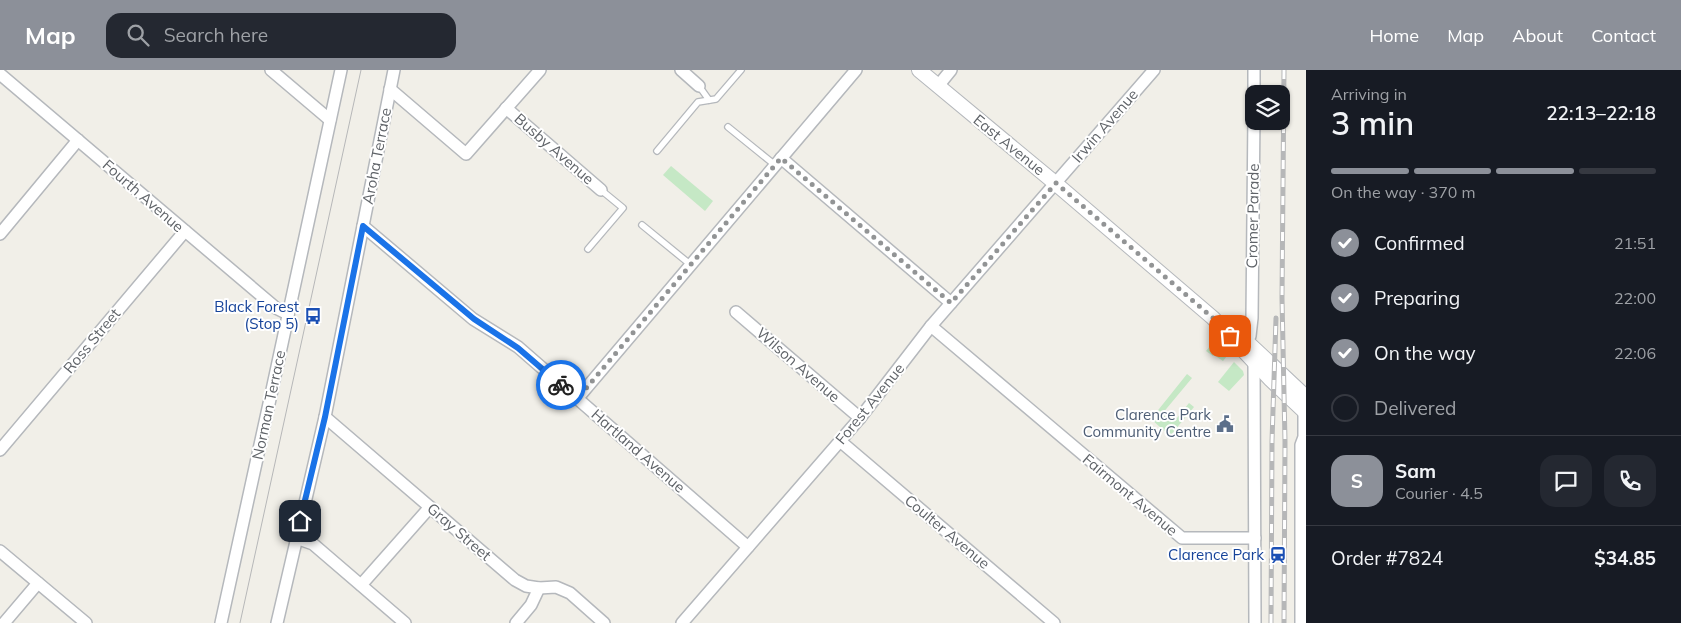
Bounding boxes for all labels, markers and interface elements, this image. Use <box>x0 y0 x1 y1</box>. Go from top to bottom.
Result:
search box <box>106 13 456 58</box>
text: Map <box>25 20 76 50</box>
icon: search <box>124 21 152 49</box>
text: Search here <box>164 23 268 47</box>
text: Home <box>1369 24 1419 47</box>
text: Map <box>1447 24 1484 47</box>
text: About <box>1512 24 1563 47</box>
text: Contact <box>1591 24 1656 47</box>
text: Arriving in <box>1331 84 1407 104</box>
street label: Irwin Avenue <box>1067 85 1142 166</box>
map controls <box>1245 85 1290 130</box>
button: layers <box>1245 85 1290 130</box>
text: 22:13–22:18 <box>1546 101 1656 125</box>
text: 3 min <box>1331 103 1414 143</box>
street label: Aroha Terrace <box>358 106 395 206</box>
street label: Busby Avenue <box>511 109 598 188</box>
street label: East Avenue <box>970 110 1049 179</box>
street label: Fourth Avenue <box>99 155 188 236</box>
street label: Cromer Parade <box>1242 163 1263 269</box>
text: On the way · 370 m <box>1331 182 1476 202</box>
icon: check <box>1331 229 1359 257</box>
text: Confirmed <box>1374 231 1465 255</box>
text: 21:51 <box>1614 233 1656 253</box>
icon: check <box>1331 284 1359 312</box>
text: Preparing <box>1374 286 1460 310</box>
text: 22:00 <box>1614 288 1656 308</box>
place label: Black Forest (Stop 5) <box>214 297 299 333</box>
street label: Ross Street <box>59 304 124 377</box>
bus stop icon: Black Forest (Stop 5) <box>303 306 323 326</box>
pin <box>1209 315 1251 357</box>
icon: bag <box>1216 322 1244 350</box>
street label: Wilson Avenue <box>753 323 844 406</box>
icon: check <box>1331 339 1359 367</box>
text: On the way <box>1374 341 1476 365</box>
text: 22:06 <box>1614 343 1656 363</box>
street label: Norman Terrace <box>248 348 289 461</box>
street label: Forest Avenue <box>831 359 908 448</box>
courier <box>536 360 586 410</box>
icon: bike <box>547 371 575 399</box>
text: Delivered <box>1374 396 1456 420</box>
street label: Hartland Avenue <box>588 405 689 497</box>
place label: Clarence Park Community Centre <box>1083 405 1211 441</box>
public building icon: Clarence Park Community Centre <box>1215 414 1235 434</box>
street label: Fairmont Avenue <box>1079 449 1182 540</box>
button: chat <box>1540 455 1592 507</box>
button: phone <box>1604 455 1656 507</box>
text: Sam <box>1395 459 1436 483</box>
text: S <box>1351 469 1363 493</box>
text: Courier · 4.5 <box>1395 483 1483 503</box>
street label: Coulter Avenue <box>901 490 994 573</box>
street label: Gray Street <box>423 499 495 565</box>
pin <box>279 500 321 542</box>
icon: home <box>286 507 314 535</box>
place label: Clarence Park <box>1168 545 1264 564</box>
station icon: Clarence Park <box>1268 545 1288 565</box>
text: Order #7824 <box>1331 546 1443 570</box>
text: $34.85 <box>1594 546 1656 570</box>

